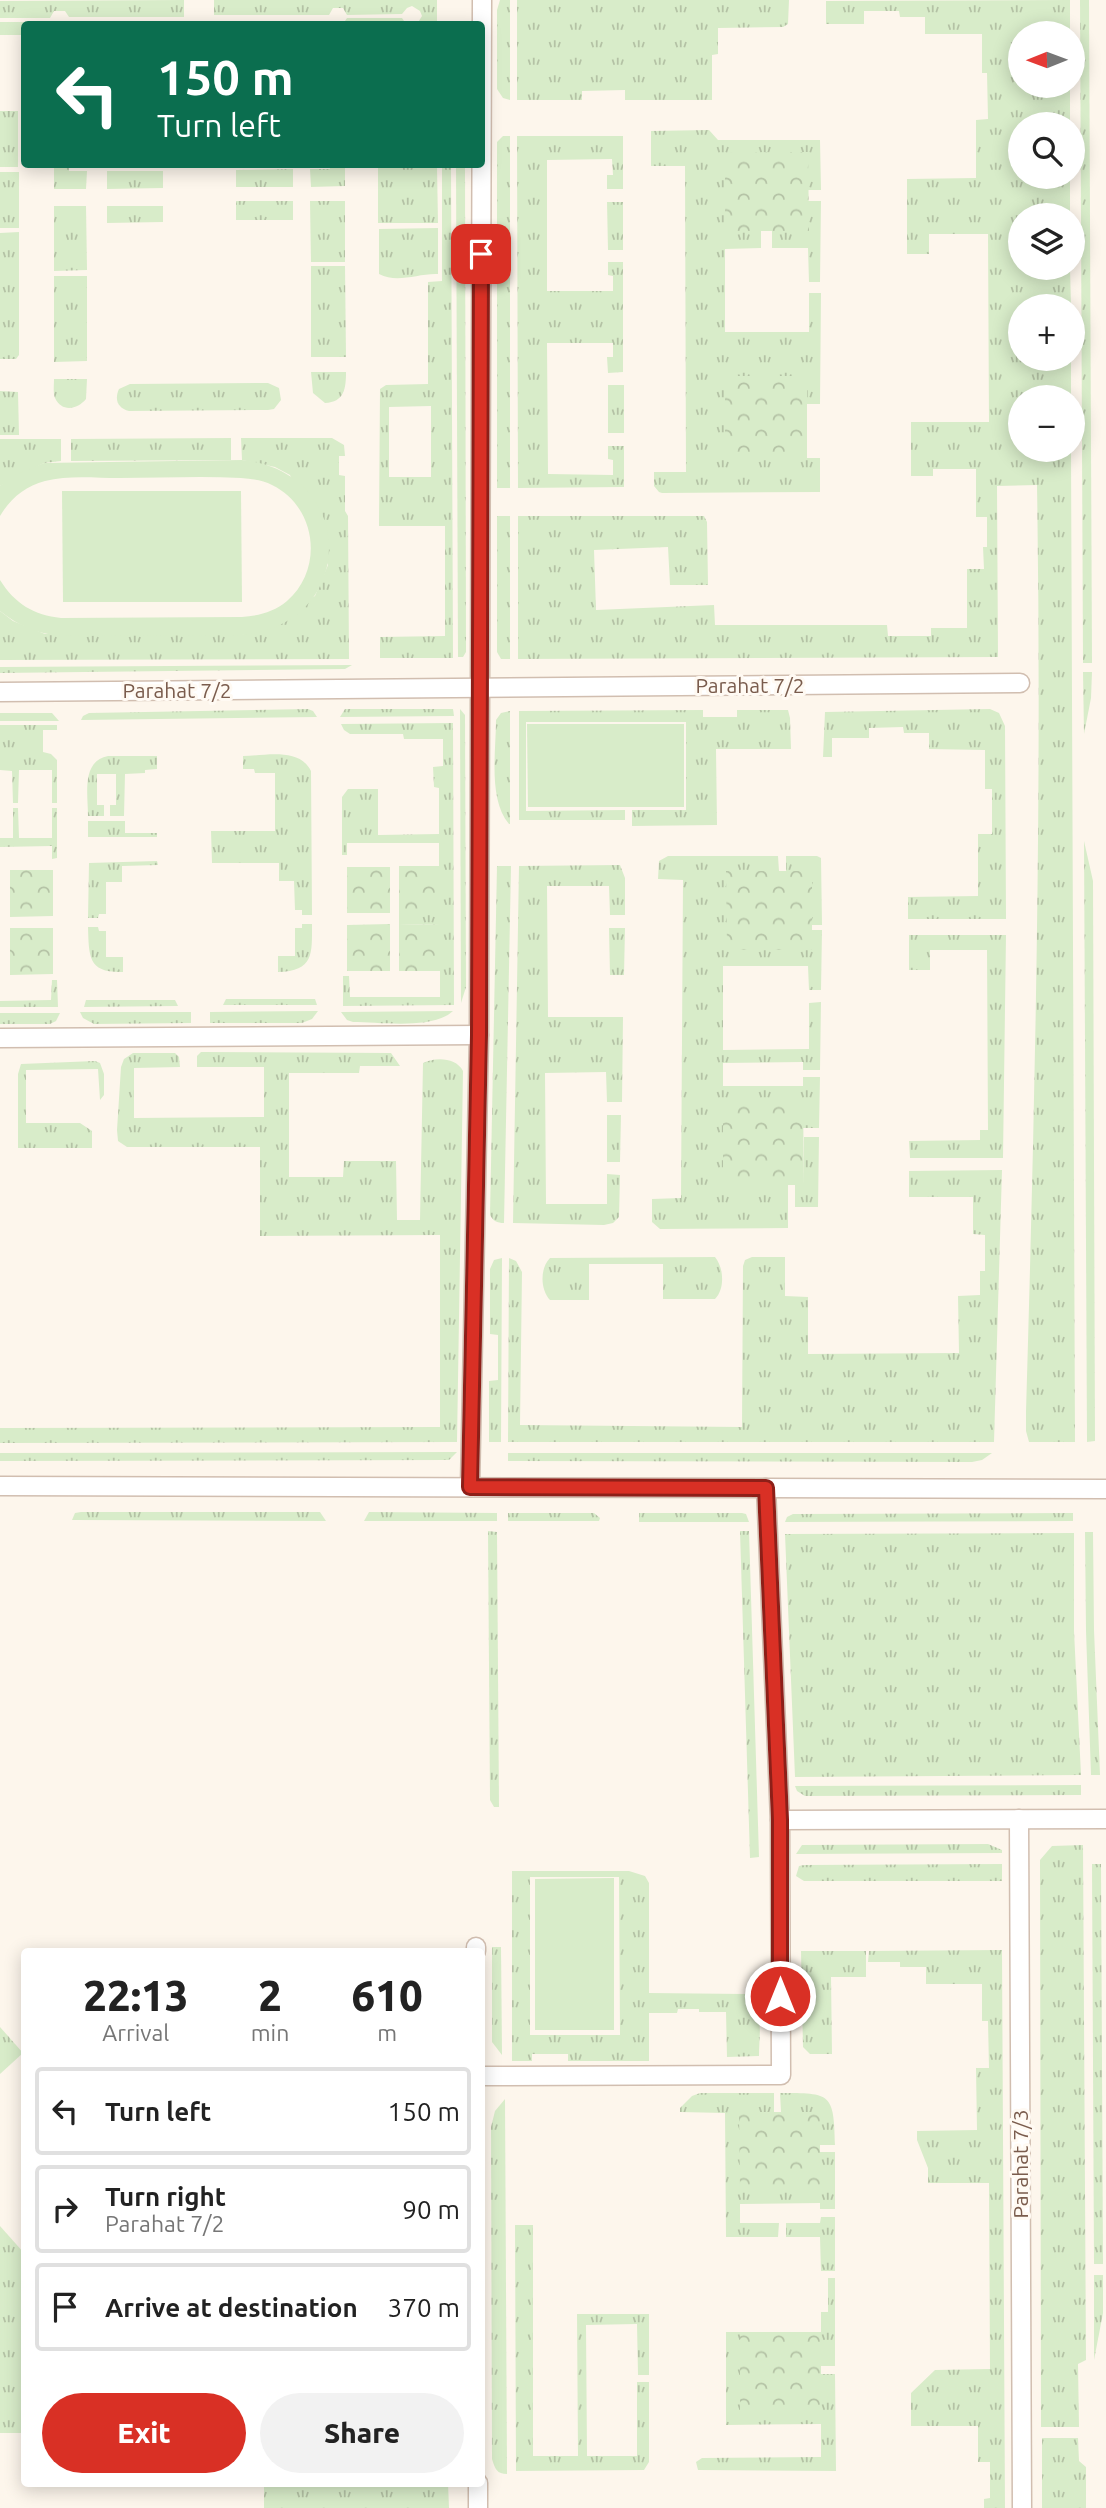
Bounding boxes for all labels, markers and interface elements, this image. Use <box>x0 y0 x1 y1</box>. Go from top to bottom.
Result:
north arrow <box>1008 21 1085 98</box>
map controls <box>1008 21 1085 462</box>
icon: left <box>42 49 133 140</box>
text: 150 m <box>157 49 294 104</box>
text: Turn left <box>157 107 281 143</box>
button: search <box>1008 112 1085 189</box>
button: layers <box>1008 203 1085 280</box>
pin <box>451 224 511 284</box>
icon: arrive <box>462 235 500 273</box>
button: + <box>1008 294 1085 371</box>
button: − <box>1008 385 1085 462</box>
street label: Parahat 7/2 <box>695 673 805 697</box>
street label: Parahat 7/2 <box>122 678 232 702</box>
position arrow <box>743 1959 817 2033</box>
text: 22:13 <box>83 1972 188 2019</box>
text: 2 <box>258 1972 282 2019</box>
text: 610 <box>352 1972 423 2019</box>
text: Arrival <box>102 2020 169 2045</box>
text: min <box>251 2020 289 2045</box>
text: m <box>377 2020 397 2045</box>
icon: left <box>46 2092 84 2130</box>
text: Turn left <box>105 2097 211 2126</box>
text: 150 m <box>388 2097 460 2126</box>
street label: Parahat 7/3 <box>1008 2109 1032 2219</box>
text: Turn right <box>105 2182 226 2211</box>
icon: right <box>46 2190 84 2228</box>
text: 90 m <box>402 2195 460 2224</box>
text: Parahat 7/2 <box>105 2211 225 2236</box>
icon: arrive <box>46 2288 84 2326</box>
text: Arrive at destination <box>105 2293 358 2322</box>
text: 370 m <box>388 2293 460 2322</box>
button: Exit <box>42 2393 246 2473</box>
button: Share <box>260 2393 464 2473</box>

